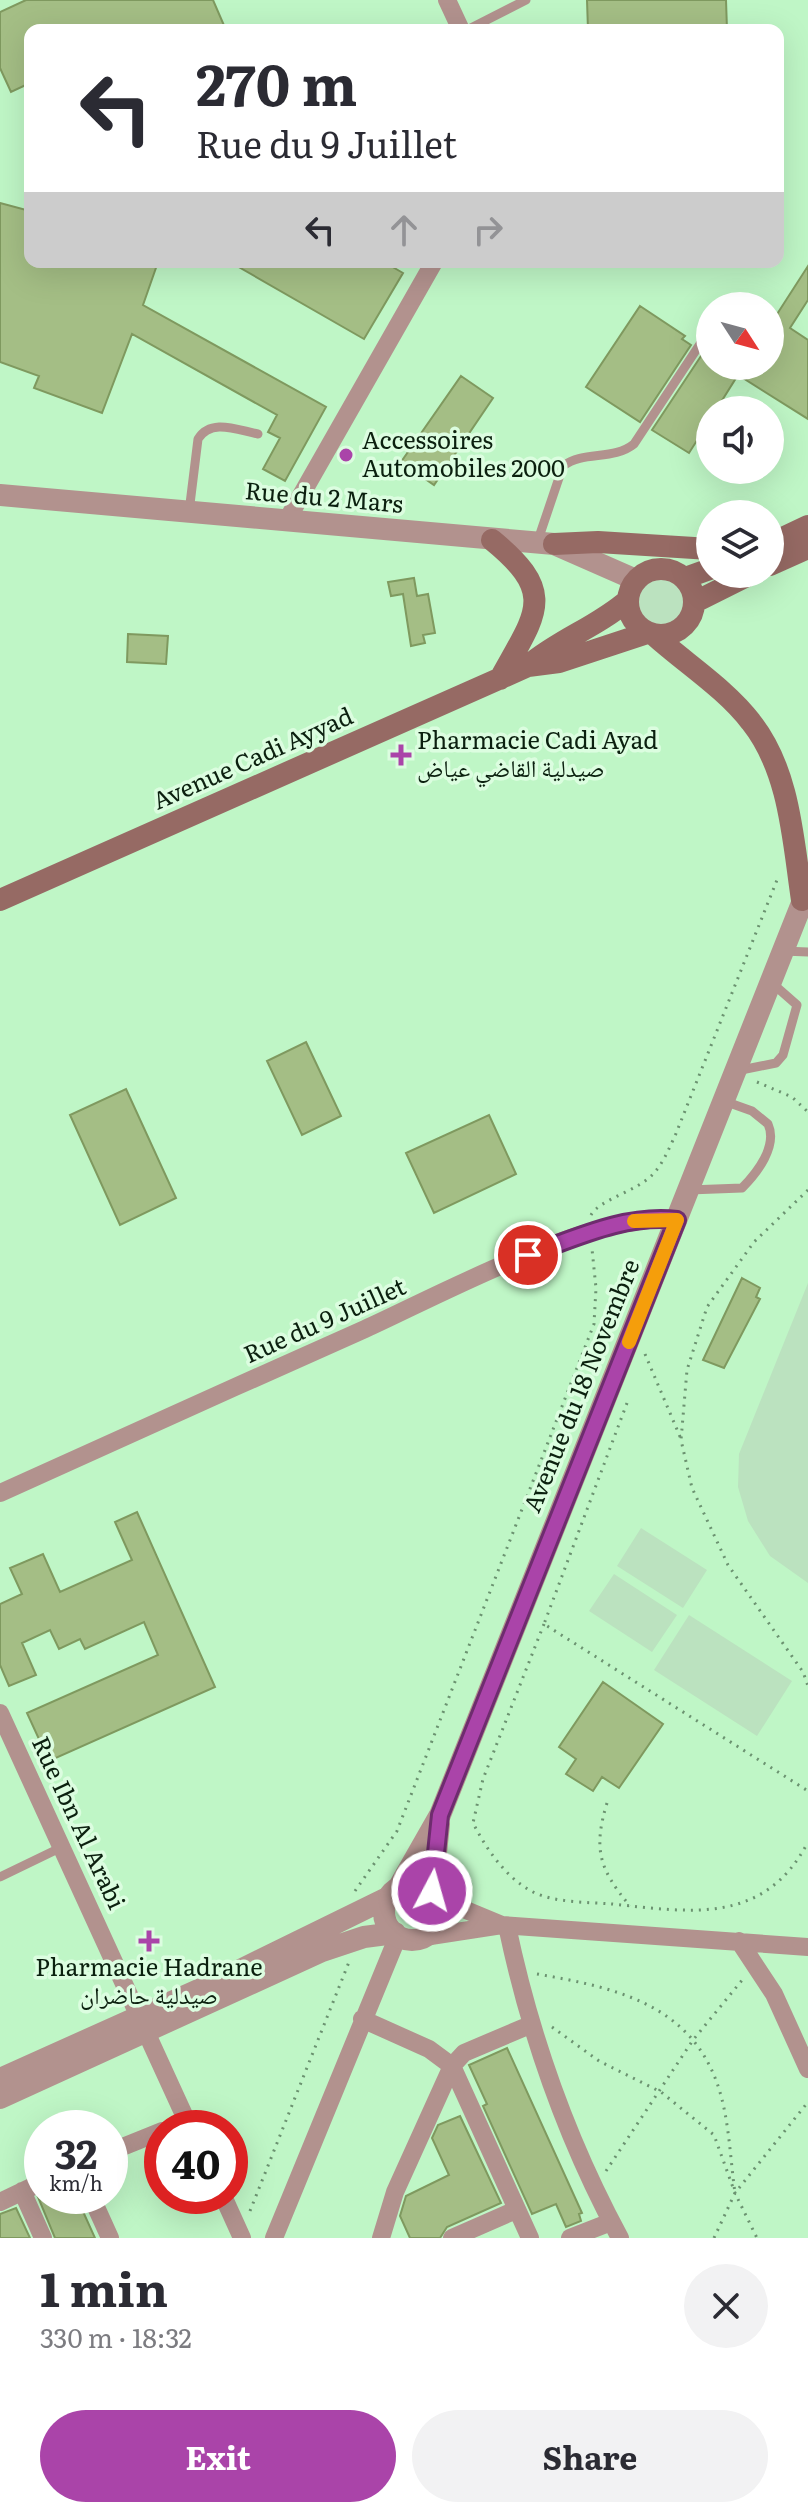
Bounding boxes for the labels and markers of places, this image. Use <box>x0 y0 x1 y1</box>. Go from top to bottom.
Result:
place label: Accessoires Automobiles 2000 <box>362 421 565 484</box>
marker: Accessoires Automobiles 2000 <box>337 446 355 464</box>
place label: Pharmacie Cadi Ayad صيدلية القاضي عياض <box>417 721 658 788</box>
marker: Pharmacie Cadi Ayad صيدلية القاضي عياض <box>392 746 410 764</box>
pin <box>494 1221 562 1289</box>
marker: Pharmacie Hadrane صيدلية حاضران <box>140 1932 158 1950</box>
place label: Pharmacie Hadrane صيدلية حاضران <box>35 1948 263 2011</box>

